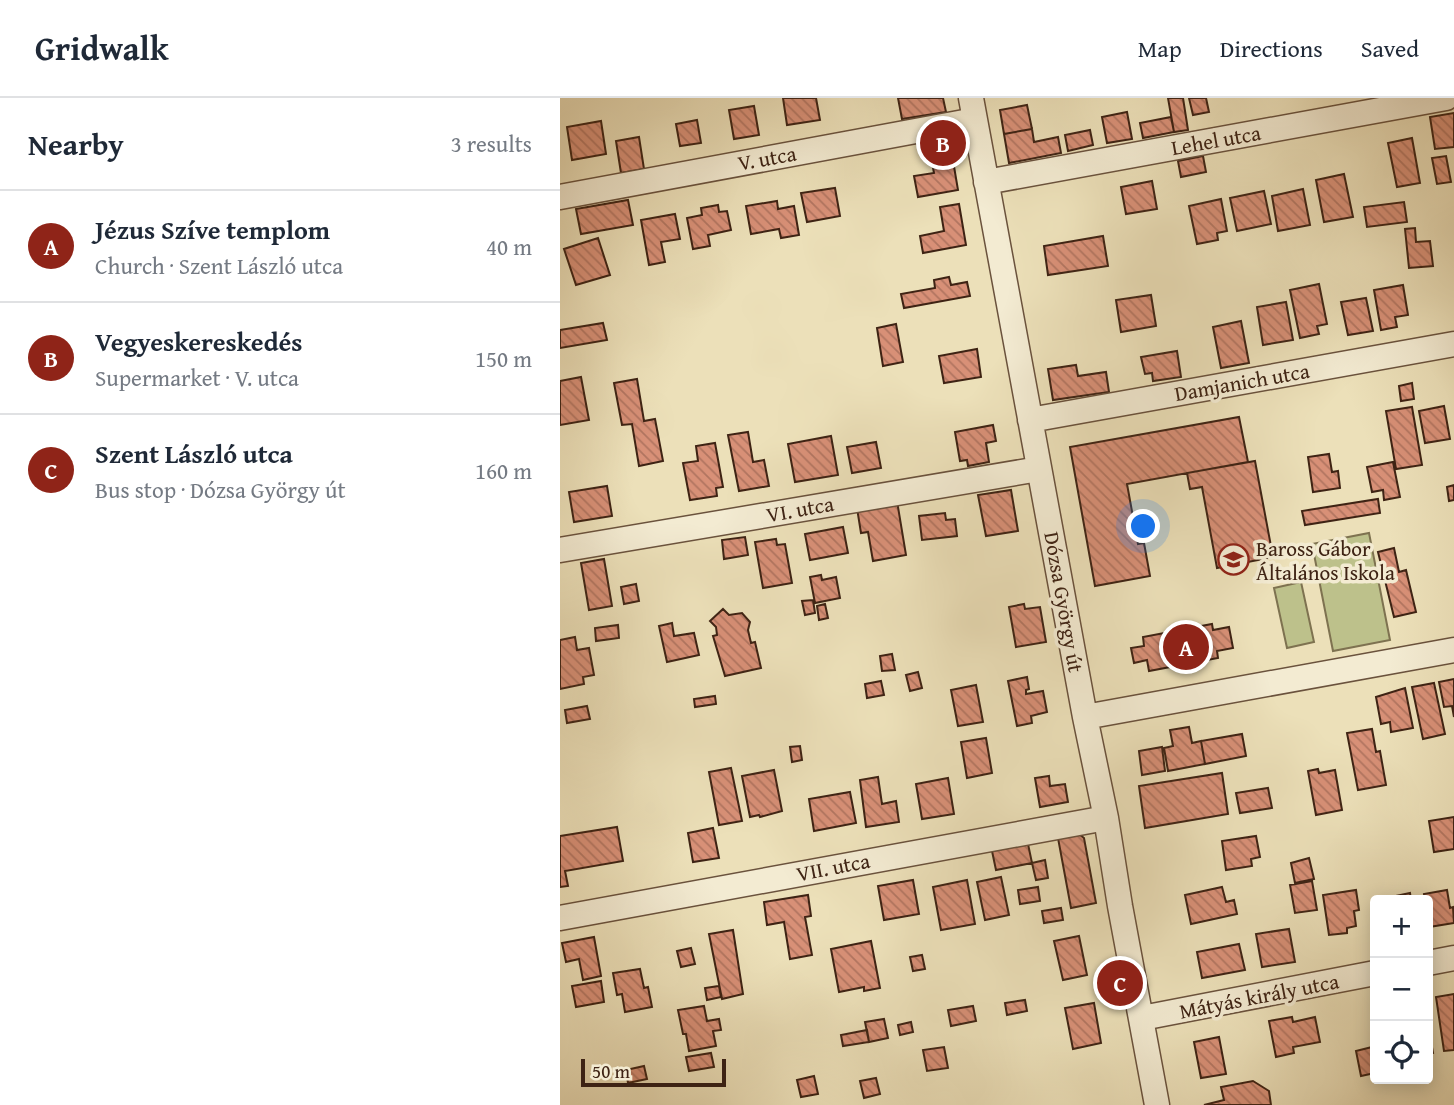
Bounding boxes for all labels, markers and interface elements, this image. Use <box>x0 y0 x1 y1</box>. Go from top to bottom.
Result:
text: Gridwalk <box>35 24 169 72</box>
text: Map <box>1138 31 1182 66</box>
text: Directions <box>1220 31 1323 66</box>
text: Saved <box>1361 31 1419 66</box>
pin: B <box>920 117 966 169</box>
street label: Lehel utca <box>1169 117 1263 163</box>
text: Nearby <box>28 122 124 166</box>
text: 3 results <box>451 127 532 160</box>
street label: V. utca <box>735 138 799 178</box>
text: Jézus Szíve templom <box>95 210 330 249</box>
text: A <box>44 230 58 263</box>
text: 40 m <box>486 230 532 263</box>
text: Church · Szent László utca <box>95 249 343 282</box>
text: Vegyeskereskedés <box>95 322 303 361</box>
text: B <box>44 342 58 375</box>
text: 150 m <box>475 342 532 375</box>
street label: Damjanich utca <box>1172 355 1312 409</box>
text: Supermarket · V. utca <box>95 361 299 394</box>
text: Szent László utca <box>95 434 293 473</box>
text: C <box>44 454 58 487</box>
text: 160 m <box>475 454 532 487</box>
text: Bus stop · Dózsa György út <box>95 473 346 506</box>
street label: VI. utca <box>764 488 836 530</box>
your location <box>1126 509 1160 543</box>
street label: Dózsa György út <box>1036 529 1092 675</box>
place label: Baross Gábor Általános Iskola <box>1256 533 1395 588</box>
school or university icon: Baross Gábor Általános Iskola <box>1216 543 1250 577</box>
pin: A <box>1163 621 1209 673</box>
street label: VII. utca <box>794 845 873 889</box>
map controls <box>1370 895 1433 1084</box>
button: + <box>1370 895 1433 958</box>
pin: C <box>1097 957 1143 1009</box>
button: − <box>1370 958 1433 1021</box>
street label: Mátyás király utca <box>1177 965 1342 1027</box>
button: locate <box>1370 1021 1433 1084</box>
scale bar <box>581 1056 726 1088</box>
text: 50 m <box>592 1057 630 1085</box>

